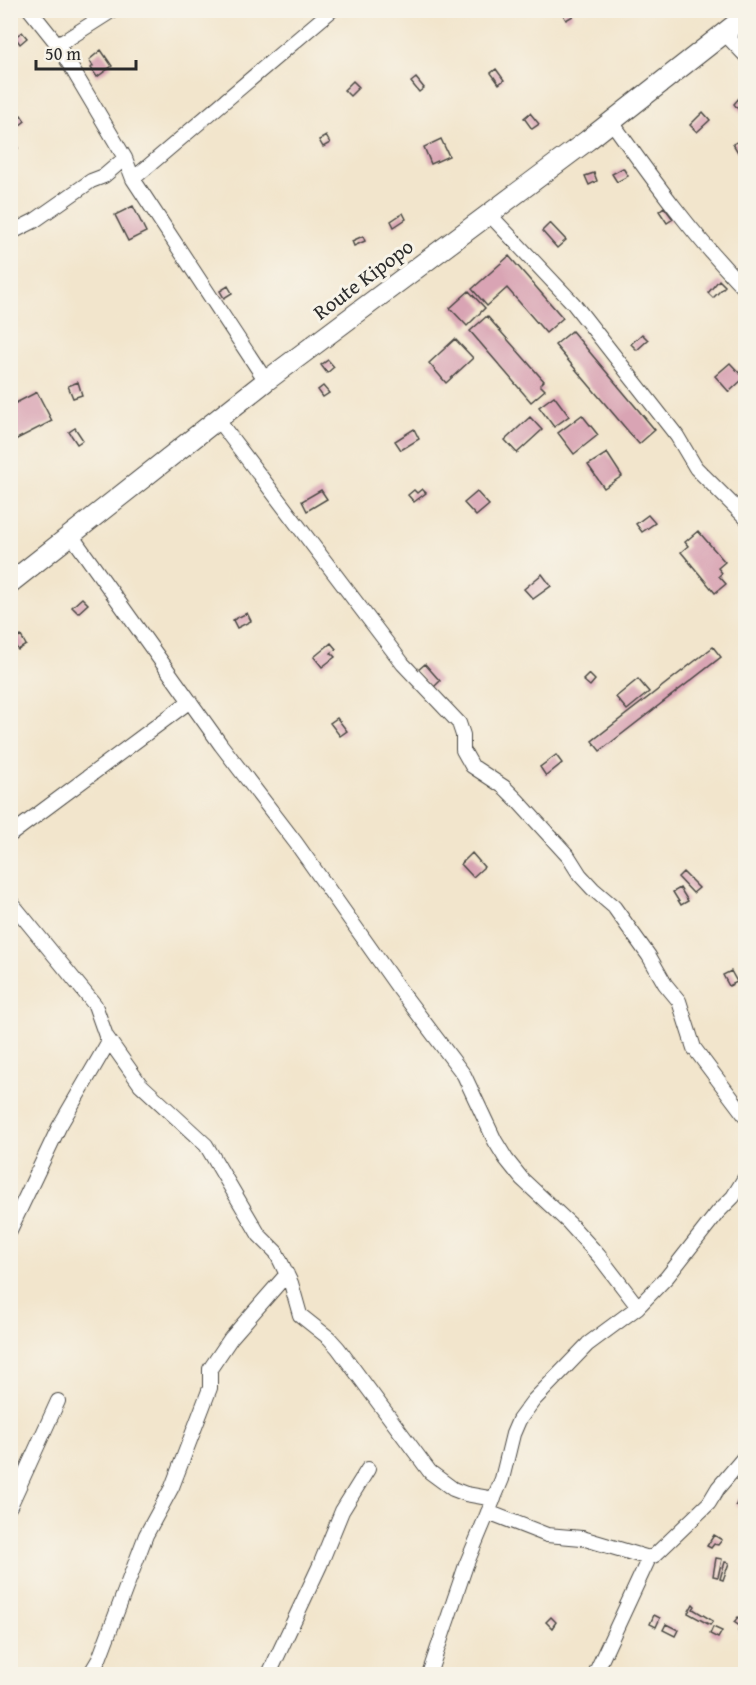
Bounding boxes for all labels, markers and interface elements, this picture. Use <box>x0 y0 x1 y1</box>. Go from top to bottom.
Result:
scale bar <box>36 33 136 71</box>
text: 50 m <box>45 40 81 67</box>
street label: Route Kipopo <box>306 231 420 327</box>

